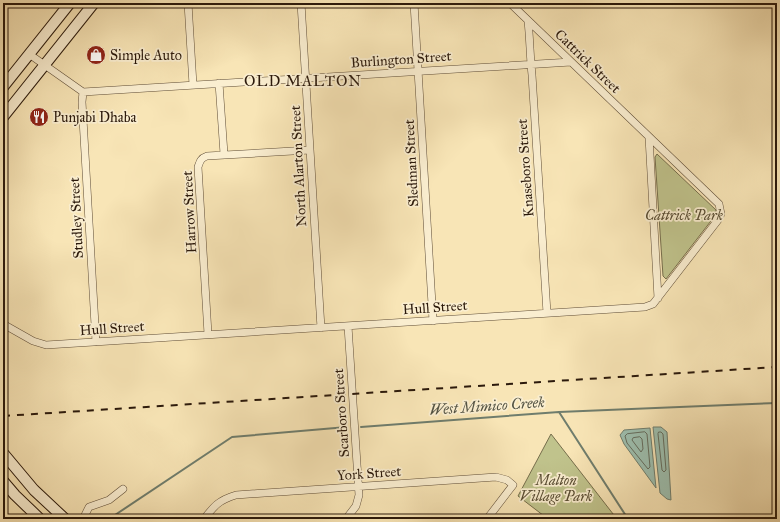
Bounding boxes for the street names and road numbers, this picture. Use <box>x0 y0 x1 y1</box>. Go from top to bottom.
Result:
street label: Cattrick Street <box>551 26 624 97</box>
street label: Burlington Street <box>350 47 452 72</box>
street label: North Alarton Street <box>287 105 310 227</box>
street label: Knaseboro Street <box>514 118 537 218</box>
street label: Sledman Street <box>401 119 422 207</box>
street label: Harrow Street <box>179 170 200 254</box>
street label: Studley Street <box>66 177 87 259</box>
street label: Hull Street <box>402 297 468 318</box>
street label: Hull Street <box>79 318 145 339</box>
street label: Scarboro Street <box>330 368 353 458</box>
street label: York Street <box>336 463 402 484</box>

